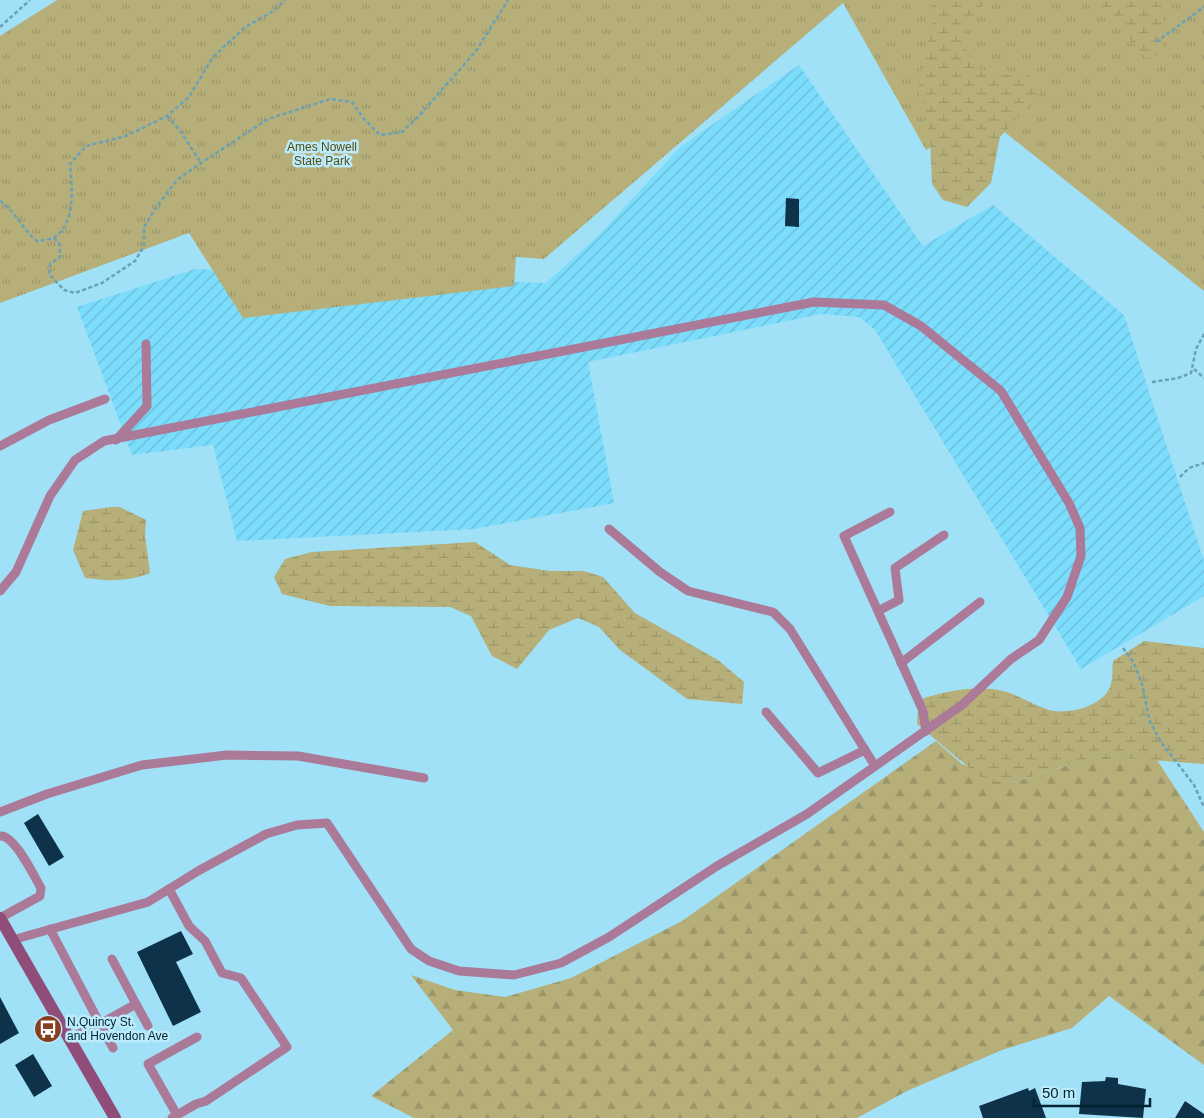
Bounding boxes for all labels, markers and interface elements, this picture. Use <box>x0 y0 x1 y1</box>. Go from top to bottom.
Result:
park label: Ames Nowell State Park <box>287 140 357 168</box>
bus stop icon: N.Quincy St. and Hovendon Ave <box>33 1014 63 1044</box>
place label: N.Quincy St. and Hovendon Ave <box>67 1015 169 1043</box>
scale bar <box>1034 1076 1150 1108</box>
text: 50 m <box>1042 1084 1075 1101</box>

